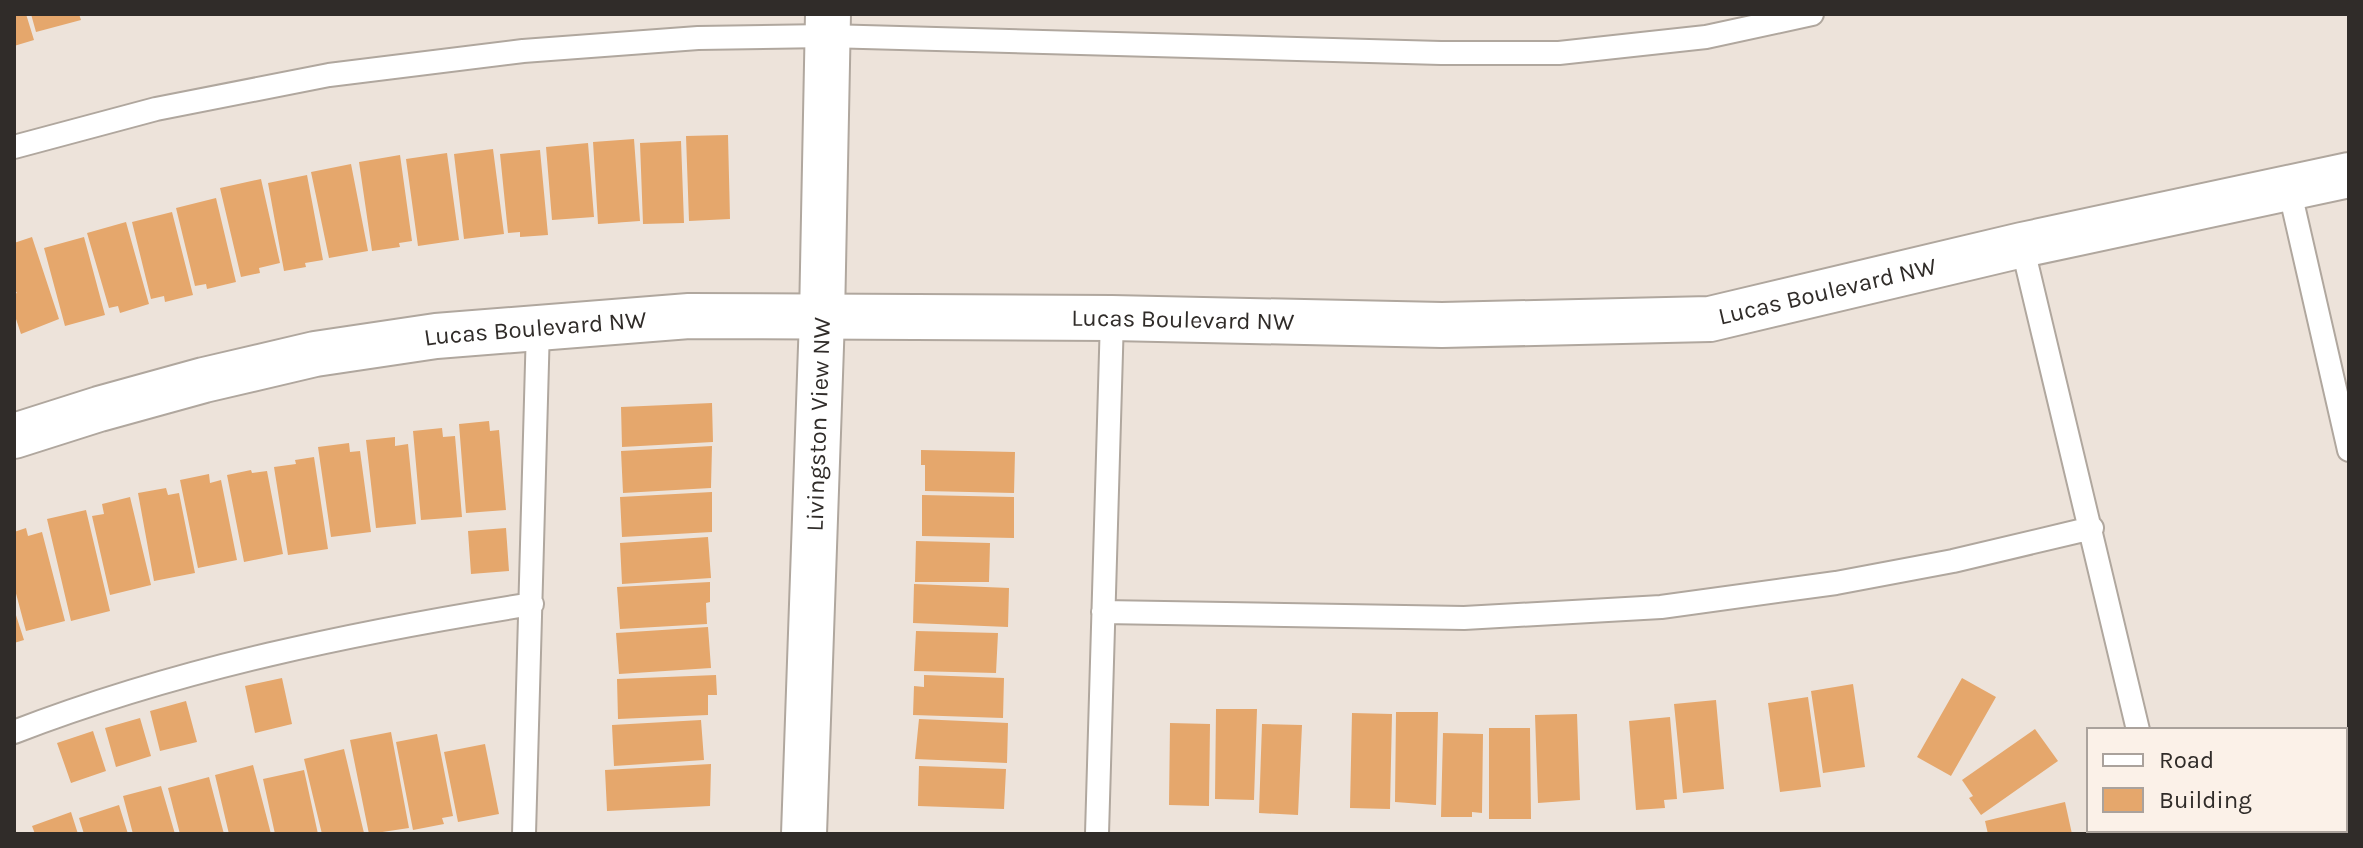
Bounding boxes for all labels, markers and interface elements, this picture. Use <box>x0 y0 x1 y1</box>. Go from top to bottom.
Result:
street label: Lucas Boulevard NW <box>1716 252 1940 331</box>
street label: Lucas Boulevard NW <box>1071 304 1295 336</box>
street label: Lucas Boulevard NW <box>422 305 648 352</box>
street label: Livingston View NW <box>801 316 836 532</box>
legend <box>2087 728 2347 832</box>
text: Road <box>2159 746 2214 774</box>
text: Building <box>2159 786 2252 814</box>

